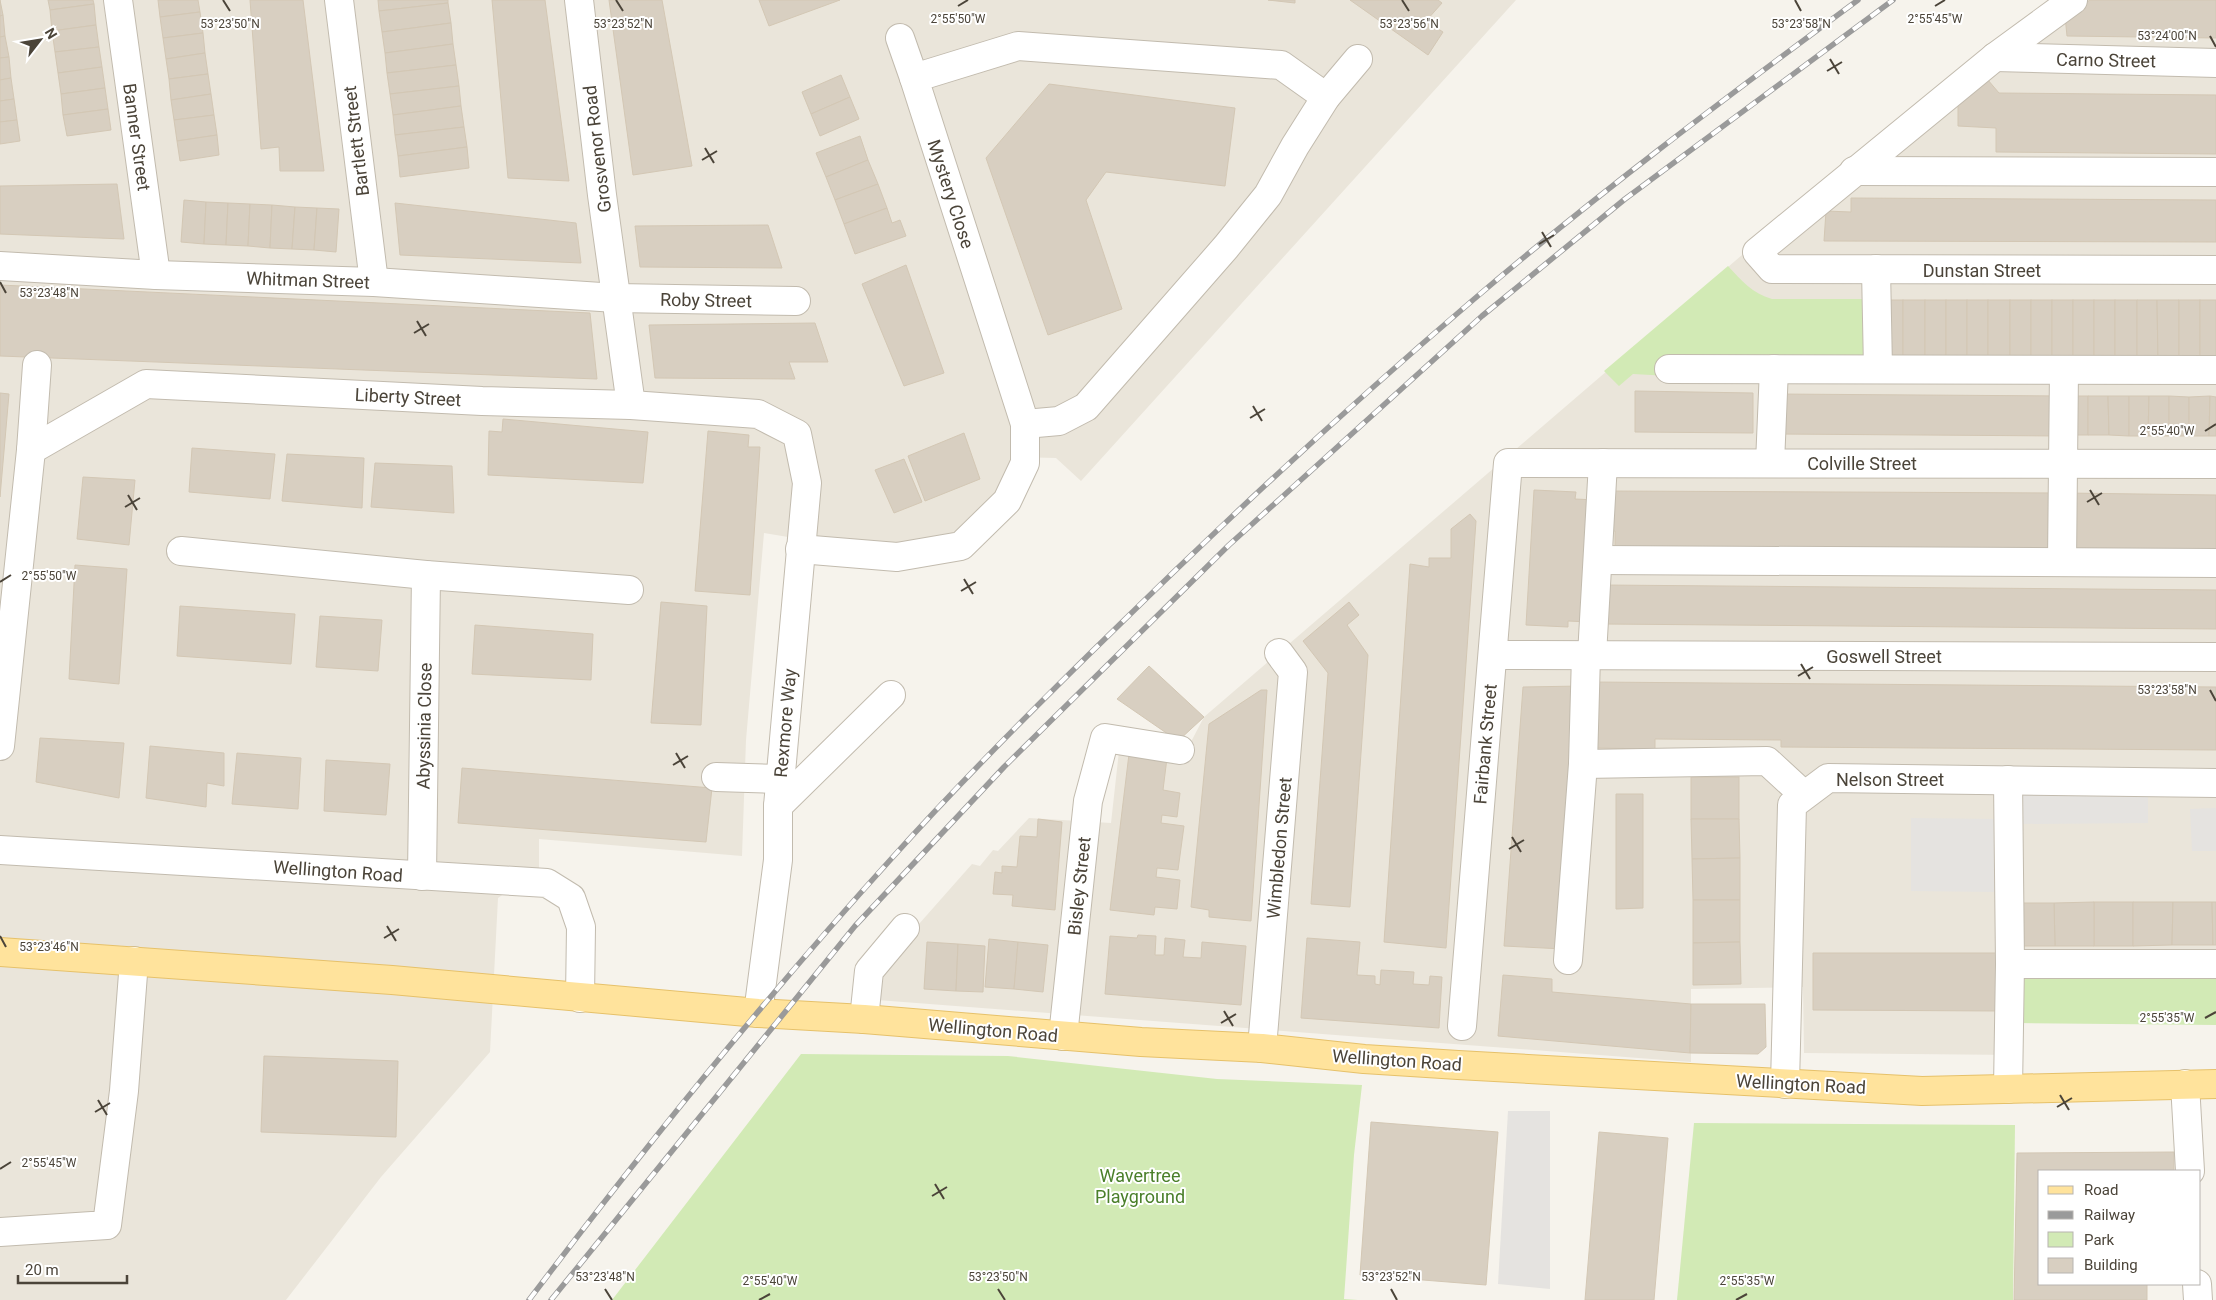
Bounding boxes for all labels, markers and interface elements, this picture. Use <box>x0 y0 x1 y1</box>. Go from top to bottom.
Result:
text: 2°55'50"W <box>931 12 986 26</box>
text: 2°55'45"W <box>1908 12 1963 26</box>
north arrow <box>15 15 65 65</box>
text: 53°23'50"N <box>200 17 260 31</box>
text: 53°23'52"N <box>593 17 653 31</box>
text: 53°23'56"N <box>1379 17 1439 31</box>
text: 53°23'58"N <box>1771 17 1831 31</box>
text: N <box>42 25 61 42</box>
text: 53°24'00"N <box>2137 29 2197 43</box>
street label: Carno Street <box>2056 49 2156 71</box>
street label: Banner Street <box>119 82 155 192</box>
street label: Bartlett Street <box>339 84 373 197</box>
street label: Grosvenor Road <box>579 84 615 214</box>
street label: Mystery Close <box>923 137 979 251</box>
street label: Dunstan Street <box>1923 260 2041 281</box>
street label: Whitman Street <box>246 267 370 293</box>
text: 53°23'48"N <box>19 286 79 300</box>
street label: Roby Street <box>660 289 752 311</box>
street label: Liberty Street <box>354 384 462 410</box>
text: 2°55'40"W <box>2140 424 2195 438</box>
street label: Colville Street <box>1807 453 1917 474</box>
text: 2°55'50"W <box>22 569 77 583</box>
street label: Goswell Street <box>1826 646 1942 667</box>
street label: Abyssinia Close <box>412 662 436 790</box>
street label: Rexmore Way <box>770 667 800 778</box>
street label: Fairbank Street <box>1469 683 1501 805</box>
text: 53°23'58"N <box>2137 683 2197 697</box>
street label: Nelson Street <box>1836 769 1944 790</box>
street label: Wimbledon Street <box>1262 776 1296 920</box>
street label: Bisley Street <box>1063 835 1095 936</box>
street label: Wellington Road <box>272 856 404 886</box>
text: 53°23'46"N <box>19 940 79 954</box>
text: 2°55'35"W <box>2140 1011 2195 1025</box>
street label: Wellington Road <box>927 1014 1059 1046</box>
street label: Wellington Road <box>1331 1045 1463 1075</box>
street label: Wellington Road <box>1735 1070 1867 1098</box>
text: 2°55'45"W <box>22 1156 77 1170</box>
park label: Wavertree Playground <box>1095 1165 1185 1207</box>
legend <box>2038 1170 2201 1285</box>
text: Road <box>2084 1181 2118 1199</box>
text: Railway <box>2084 1206 2135 1224</box>
text: Park <box>2084 1231 2115 1249</box>
scale bar <box>18 1252 126 1284</box>
text: Building <box>2084 1256 2138 1274</box>
text: 20 m <box>25 1261 59 1279</box>
text: 53°23'48"N <box>575 1270 635 1284</box>
text: 53°23'50"N <box>968 1270 1028 1284</box>
text: 53°23'52"N <box>1361 1270 1421 1284</box>
text: 2°55'40"W <box>743 1274 798 1288</box>
text: 2°55'35"W <box>1720 1274 1775 1288</box>

